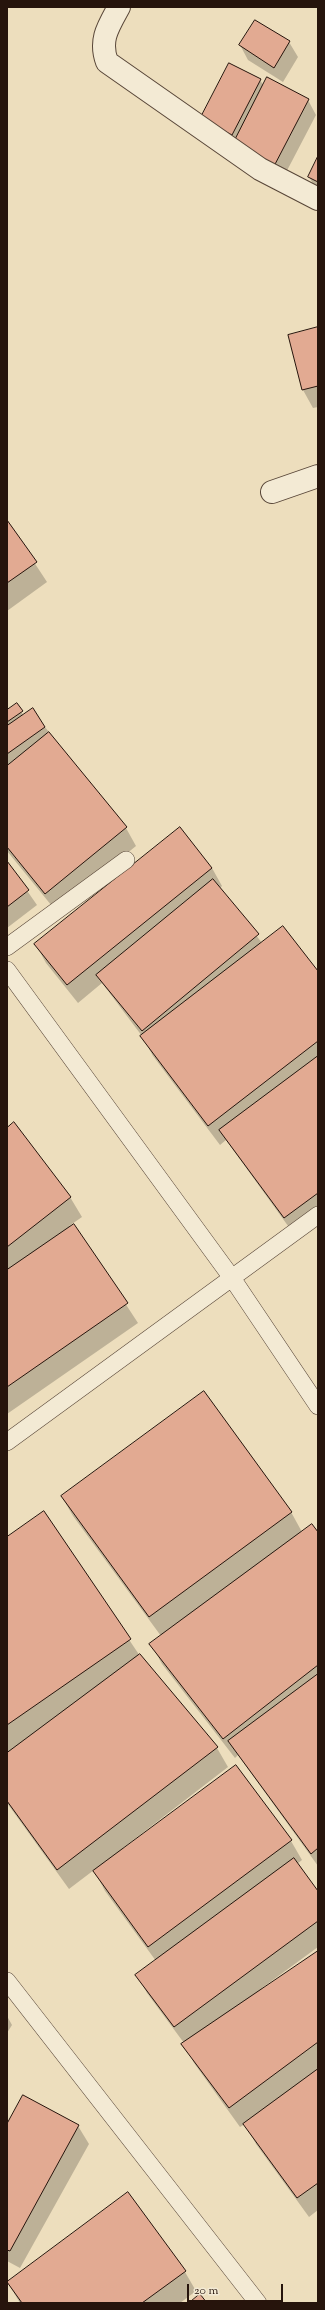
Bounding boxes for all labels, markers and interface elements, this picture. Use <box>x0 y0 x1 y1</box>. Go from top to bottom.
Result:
scale bar <box>189 2276 285 2302</box>
text: 20 m <box>194 2282 218 2300</box>

